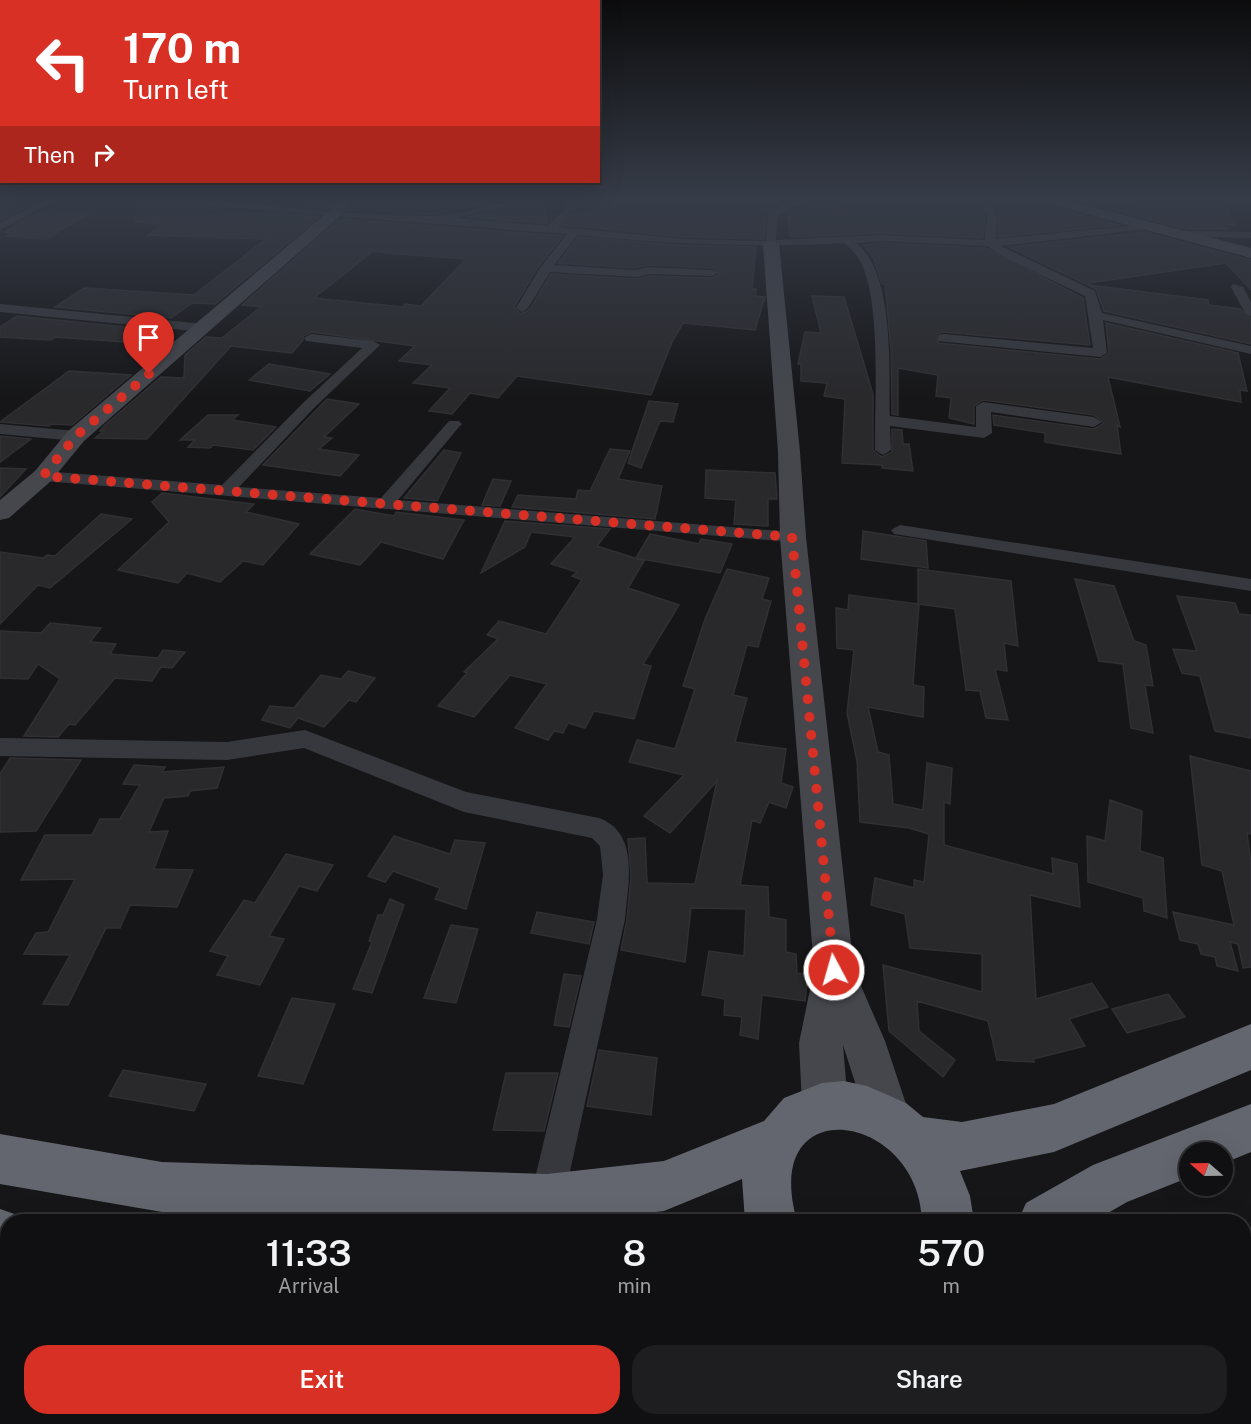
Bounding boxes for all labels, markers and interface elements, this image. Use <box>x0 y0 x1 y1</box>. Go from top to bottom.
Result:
text: 170 m <box>123 23 241 72</box>
icon: left <box>24 24 102 102</box>
text: Turn left <box>123 73 229 105</box>
icon: right <box>87 138 120 171</box>
text: Then <box>24 142 75 168</box>
pin <box>123 312 174 374</box>
icon: arrive <box>132 321 165 354</box>
position arrow <box>802 938 866 1002</box>
north arrow <box>1179 1142 1233 1196</box>
map controls <box>1179 1142 1233 1196</box>
text: 11:33 <box>266 1232 352 1274</box>
text: 8 <box>622 1232 646 1274</box>
text: 570 <box>917 1232 985 1274</box>
text: Arrival <box>278 1274 340 1298</box>
text: min <box>617 1274 651 1298</box>
text: m <box>942 1274 960 1298</box>
button: Exit <box>24 1345 620 1414</box>
button: Share <box>632 1345 1227 1414</box>

